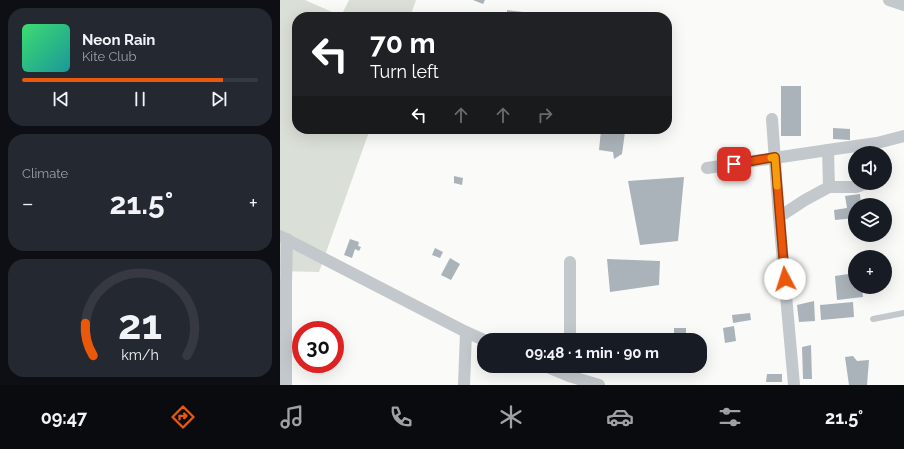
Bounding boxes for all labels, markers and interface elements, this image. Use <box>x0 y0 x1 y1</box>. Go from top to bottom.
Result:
text: 70 m <box>370 27 436 60</box>
icon: left <box>304 28 356 80</box>
text: Neon Rain <box>82 31 155 49</box>
text: Kite Club <box>82 49 137 64</box>
text: Turn left <box>370 61 439 82</box>
icon: previous <box>50 88 72 110</box>
icon: pause <box>129 88 151 110</box>
icon: next <box>208 88 230 110</box>
icon: left <box>408 104 430 126</box>
icon: ahead <box>450 104 472 126</box>
icon: ahead <box>492 104 514 126</box>
icon: right <box>534 104 556 126</box>
map controls <box>848 146 892 294</box>
button: sound <box>848 146 892 190</box>
pin <box>717 147 751 181</box>
icon: arrive <box>723 153 745 175</box>
text: Climate <box>22 166 68 181</box>
text: 21.5° <box>110 186 173 221</box>
text: − <box>22 190 34 216</box>
text: + <box>249 190 258 216</box>
button: layers <box>848 198 892 242</box>
button: + <box>848 250 892 294</box>
position arrow <box>764 258 806 300</box>
text: 21 <box>118 300 162 349</box>
speed limit sign: 30 <box>292 321 344 373</box>
text: 09:48 · 1 min · 90 m <box>525 344 659 362</box>
text: km/h <box>121 347 159 363</box>
icon: directions <box>169 403 197 431</box>
icon: music <box>278 403 306 431</box>
icon: phone <box>387 403 415 431</box>
icon: climate <box>497 403 525 431</box>
icon: car <box>606 403 634 431</box>
icon: filters <box>716 403 744 431</box>
text: 09:47 <box>41 407 87 428</box>
text: 21.5° <box>825 407 863 428</box>

